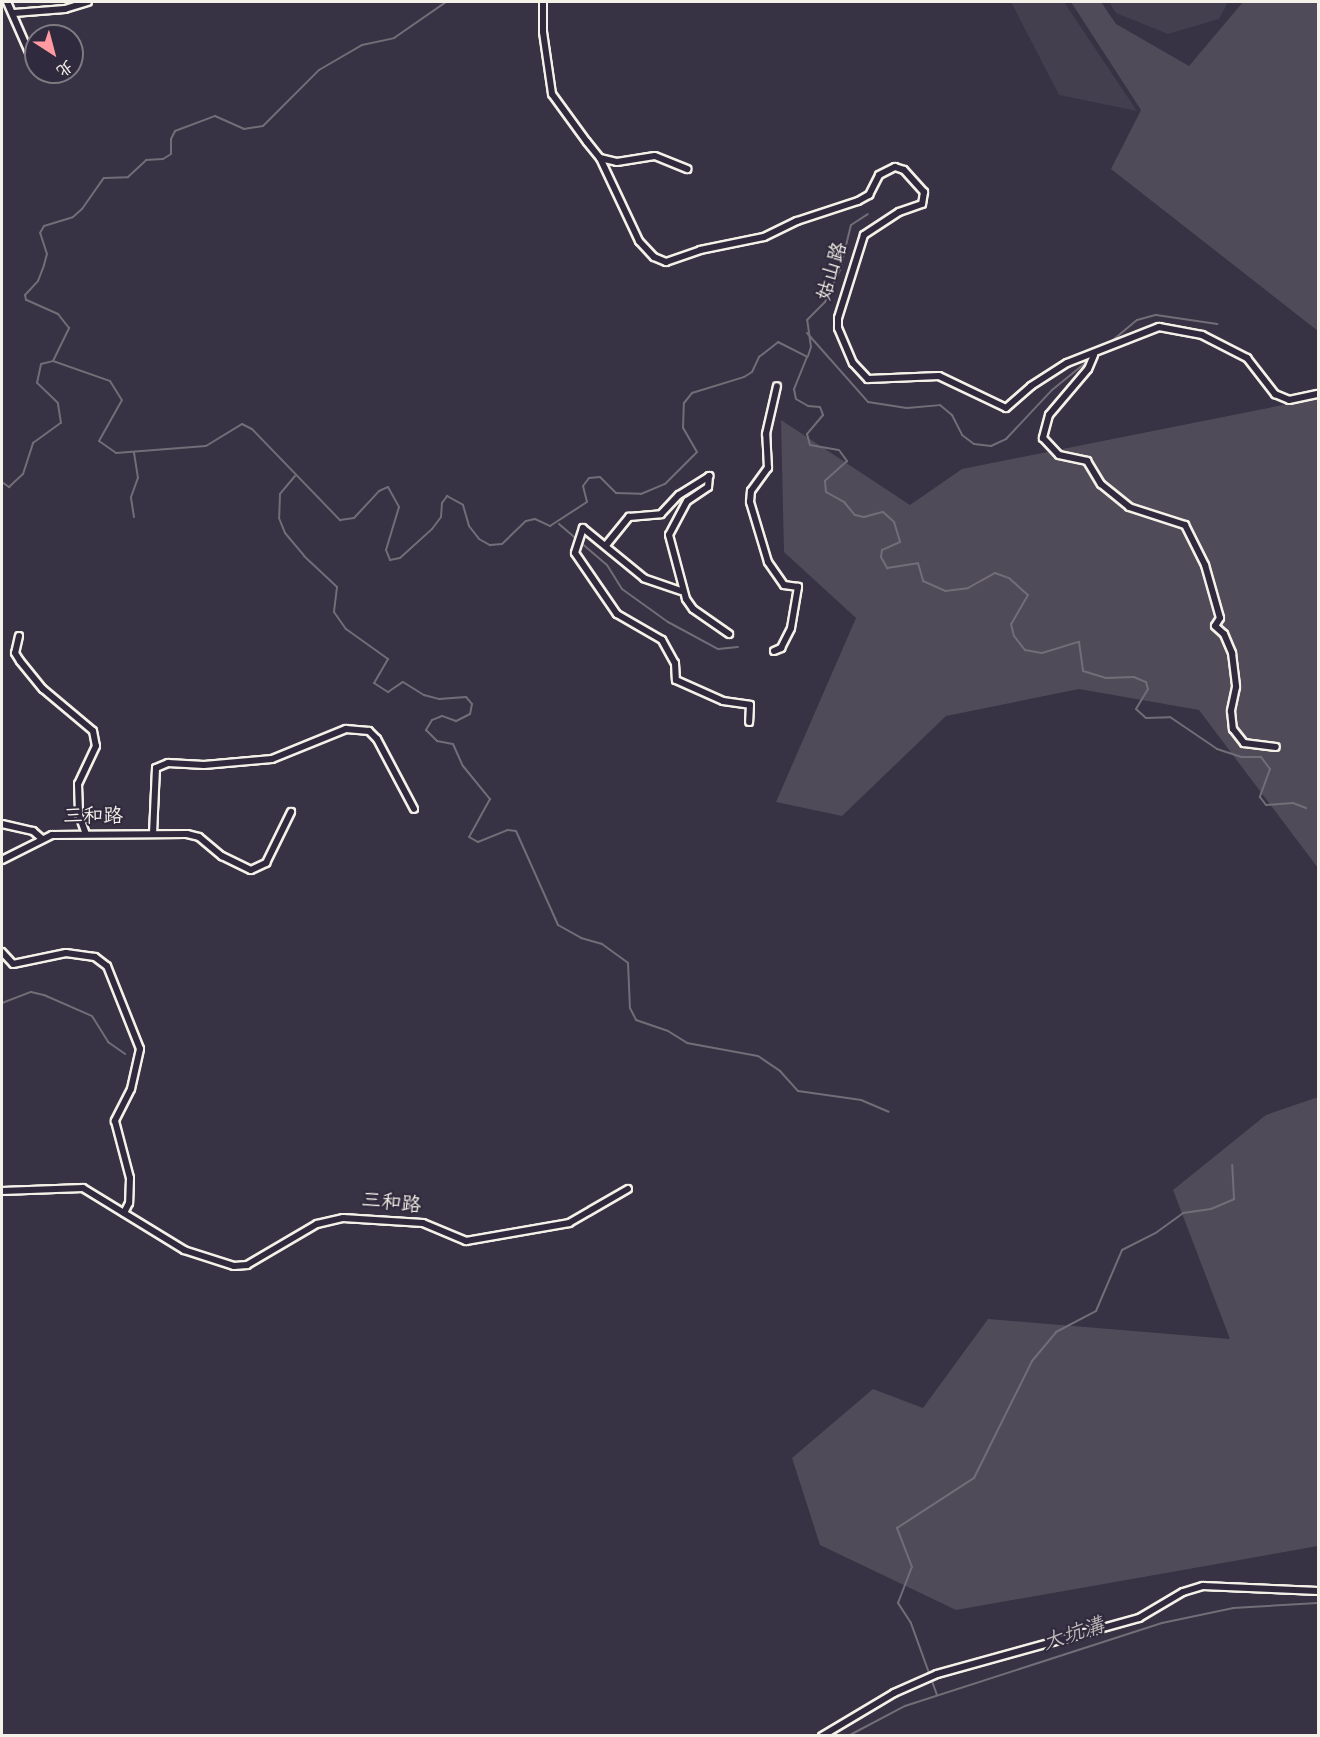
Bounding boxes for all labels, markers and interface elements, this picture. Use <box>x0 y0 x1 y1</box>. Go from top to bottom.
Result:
north arrow <box>24 24 84 84</box>
text: 北 <box>50 53 77 81</box>
street label: 姑山路 <box>814 240 854 304</box>
street label: 三和路 <box>63 806 123 830</box>
street label: 三和路 <box>360 1190 422 1220</box>
water label: 大坑溝 <box>1040 1614 1108 1658</box>

